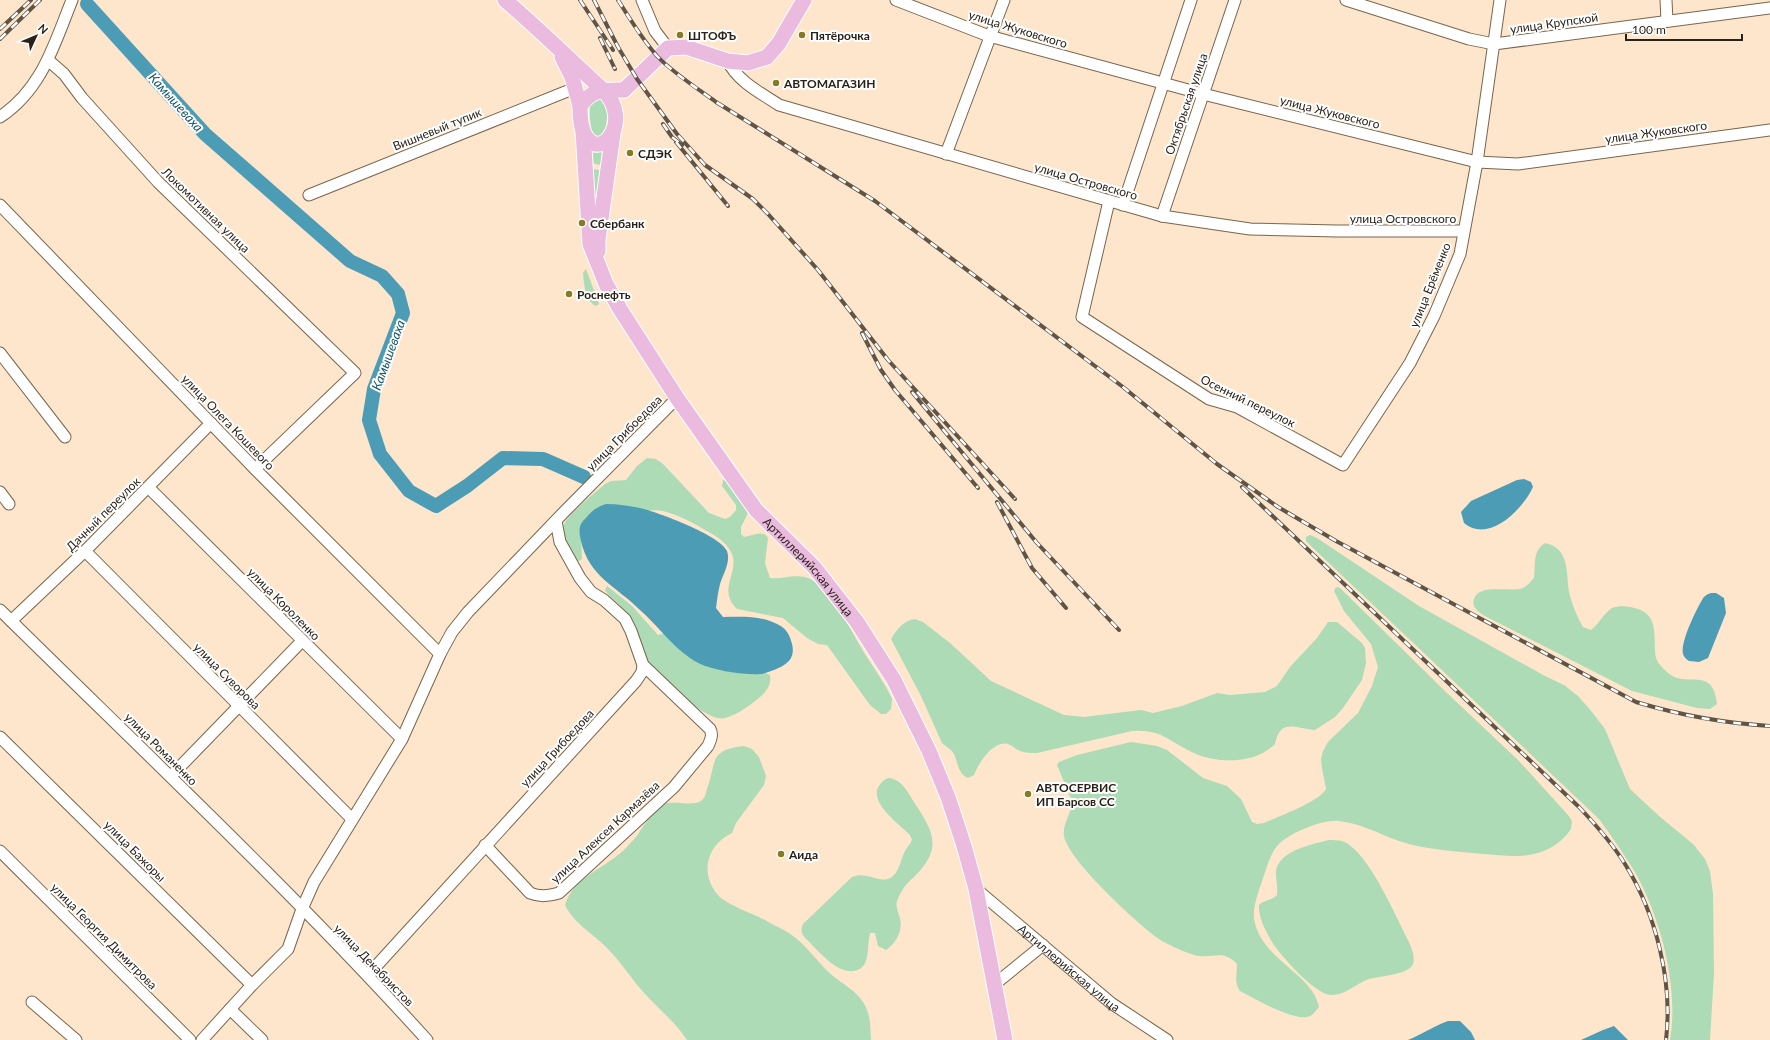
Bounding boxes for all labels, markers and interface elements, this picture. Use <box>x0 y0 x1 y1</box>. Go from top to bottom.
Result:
street label: улица Жуковского <box>967 7 1069 51</box>
street label: улица Крупской <box>1509 9 1599 37</box>
north arrow <box>16 16 56 56</box>
scale bar <box>1626 16 1742 42</box>
text: N <box>36 21 51 36</box>
text: 100 m <box>1632 22 1666 37</box>
place label: ШТОФЪ <box>688 28 736 43</box>
place label: Пятёрочка <box>810 28 870 43</box>
marker: ШТОФЪ <box>675 30 685 40</box>
marker: Пятёрочка <box>797 30 807 40</box>
street label: Октябрьская улица <box>1162 51 1210 157</box>
water label: Камышеваха <box>145 69 207 135</box>
place label: АВТОМАГАЗИН <box>783 76 876 91</box>
marker: АВТОМАГАЗИН <box>771 78 781 88</box>
street label: улица Жуковского <box>1278 92 1382 132</box>
street label: Вишневый тупик <box>391 104 484 154</box>
street label: улица Жуковского <box>1604 117 1708 147</box>
place label: СДЭК <box>638 146 673 161</box>
marker: СДЭК <box>625 148 635 158</box>
street label: улица Островского <box>1033 159 1140 203</box>
street label: Локомотивная улица <box>158 163 253 256</box>
street label: улица Островского <box>1350 211 1457 226</box>
place label: Сбербанк <box>590 216 645 231</box>
marker: Сбербанк <box>577 218 587 228</box>
street label: улица Ерёменко <box>1406 240 1454 330</box>
place label: Роснефть <box>577 287 631 302</box>
marker: Роснефть <box>564 289 574 299</box>
water label: Камышеваха <box>368 317 408 392</box>
street label: улица Олега Кошевого <box>178 371 278 473</box>
street label: Осенний переулок <box>1198 372 1299 431</box>
street label: улица Грибоедова <box>583 392 665 474</box>
street label: Дачный переулок <box>63 473 144 554</box>
street label: Артиллерийская улица <box>760 514 857 619</box>
street label: улица Короленко <box>245 565 324 644</box>
street label: улица Суворова <box>191 640 263 712</box>
street label: улица Грибоедова <box>517 706 597 790</box>
street label: улица Романенко <box>122 710 201 789</box>
street label: улица Алексея Кармазёва <box>548 778 662 886</box>
place label: АВТОСЕРВИС ИП Барсов СС <box>1035 780 1116 809</box>
marker: АВТОСЕРВИС ИП Барсов СС <box>1023 789 1033 799</box>
street label: улица Бажоры <box>101 817 169 885</box>
place label: Аида <box>788 847 818 862</box>
marker: Аида <box>776 849 786 859</box>
street label: улица Георгия Димитрова <box>48 880 160 992</box>
street label: улица Декабристов <box>331 921 417 1009</box>
street label: Артиллерийская улица <box>1015 921 1123 1014</box>

